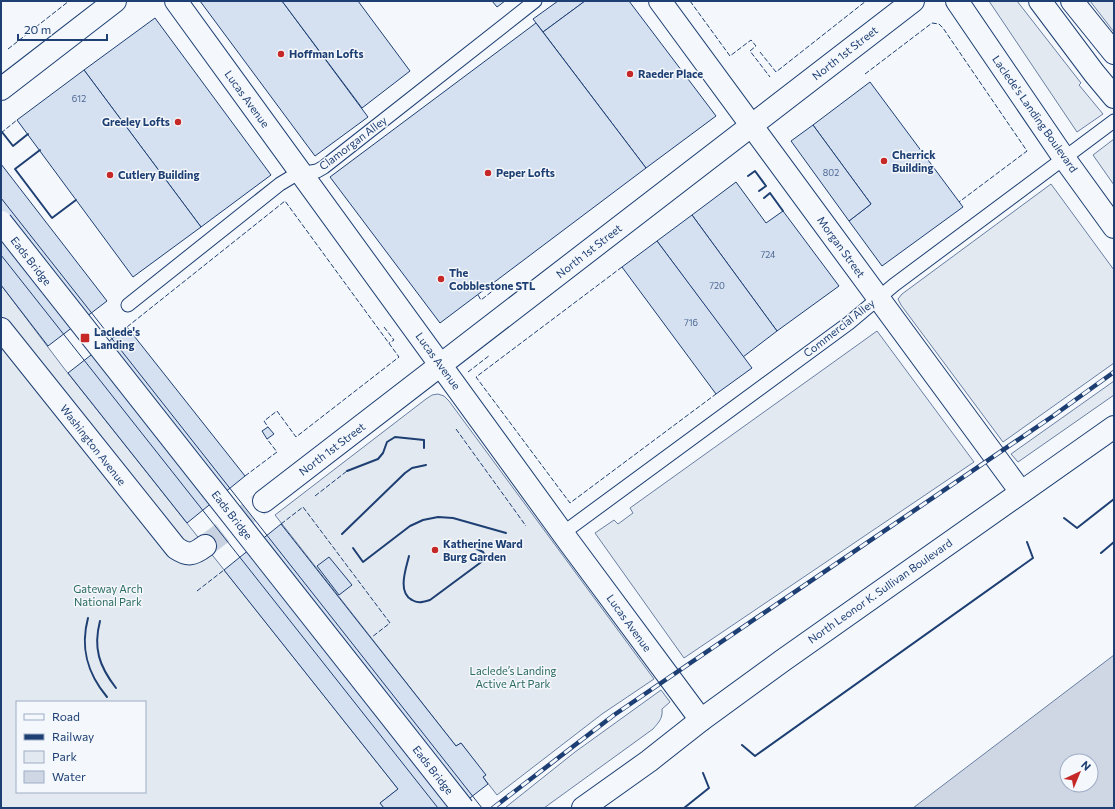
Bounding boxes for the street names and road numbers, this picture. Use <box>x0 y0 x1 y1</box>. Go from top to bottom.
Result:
street label: North 1st Street <box>809 23 880 82</box>
street label: Laclede's Landing Boulevard <box>990 53 1081 175</box>
street label: Lucas Avenue <box>222 68 273 130</box>
street label: Clamorgan Alley <box>316 113 389 172</box>
street label: Morgan Street <box>815 214 868 280</box>
street label: North 1st Street <box>553 221 624 280</box>
street label: Eads Bridge <box>8 234 55 288</box>
street label: Commercial Alley <box>801 296 877 359</box>
street label: Lucas Avenue <box>413 330 464 392</box>
street label: Washington Avenue <box>58 402 129 488</box>
street label: North 1st Street <box>296 419 368 478</box>
street label: Eads Bridge <box>209 488 256 542</box>
street label: North Leonor K. Sullivan Boulevard <box>805 536 954 646</box>
street label: Lucas Avenue <box>604 592 655 654</box>
street label: Eads Bridge <box>410 743 457 797</box>

